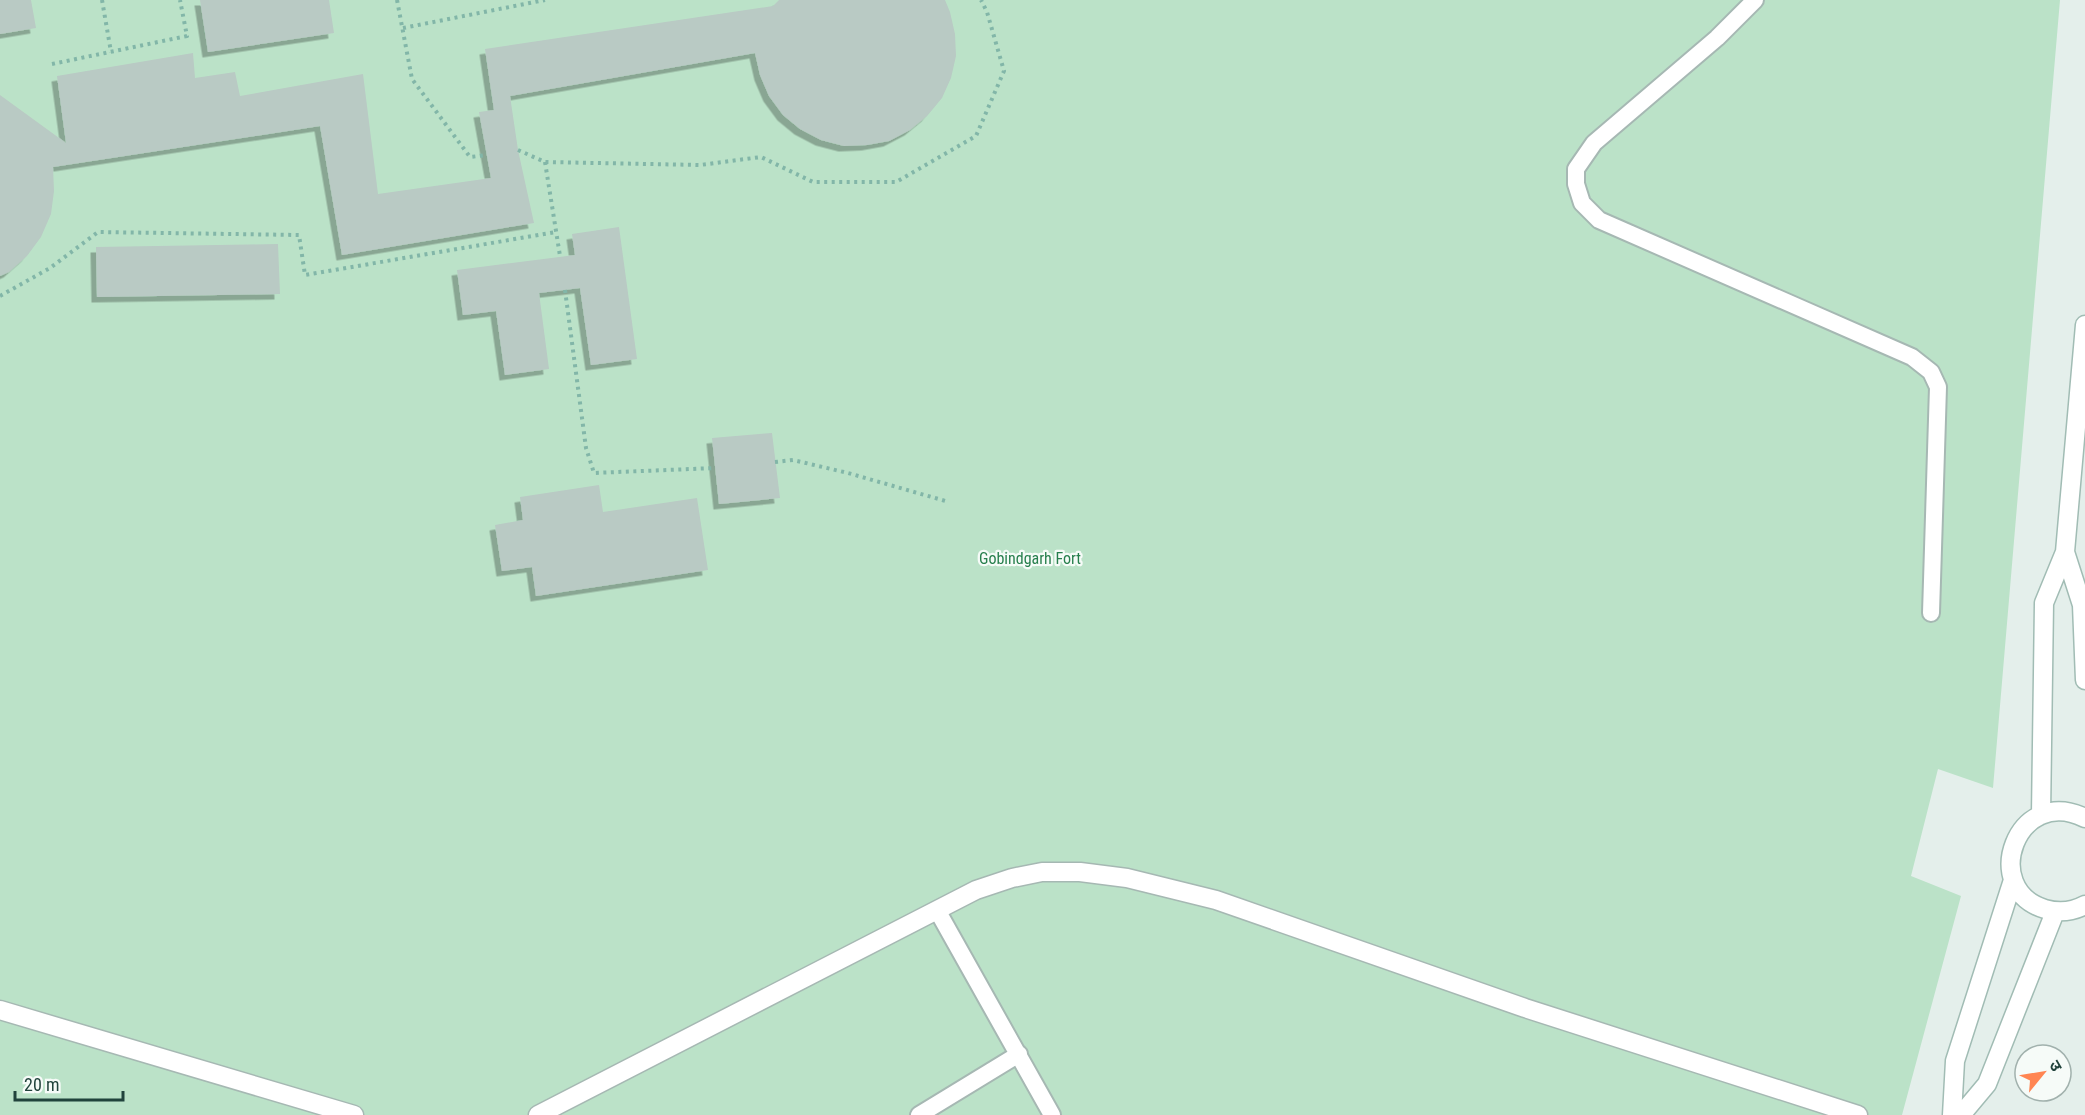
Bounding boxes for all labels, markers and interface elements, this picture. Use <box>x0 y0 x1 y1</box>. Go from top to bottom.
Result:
park label: Gobindgarh Fort <box>979 549 1081 568</box>
north arrow <box>2013 1043 2073 1103</box>
text: उ <box>2045 1057 2066 1075</box>
scale bar <box>15 1064 123 1102</box>
text: 20 m <box>24 1074 59 1095</box>

